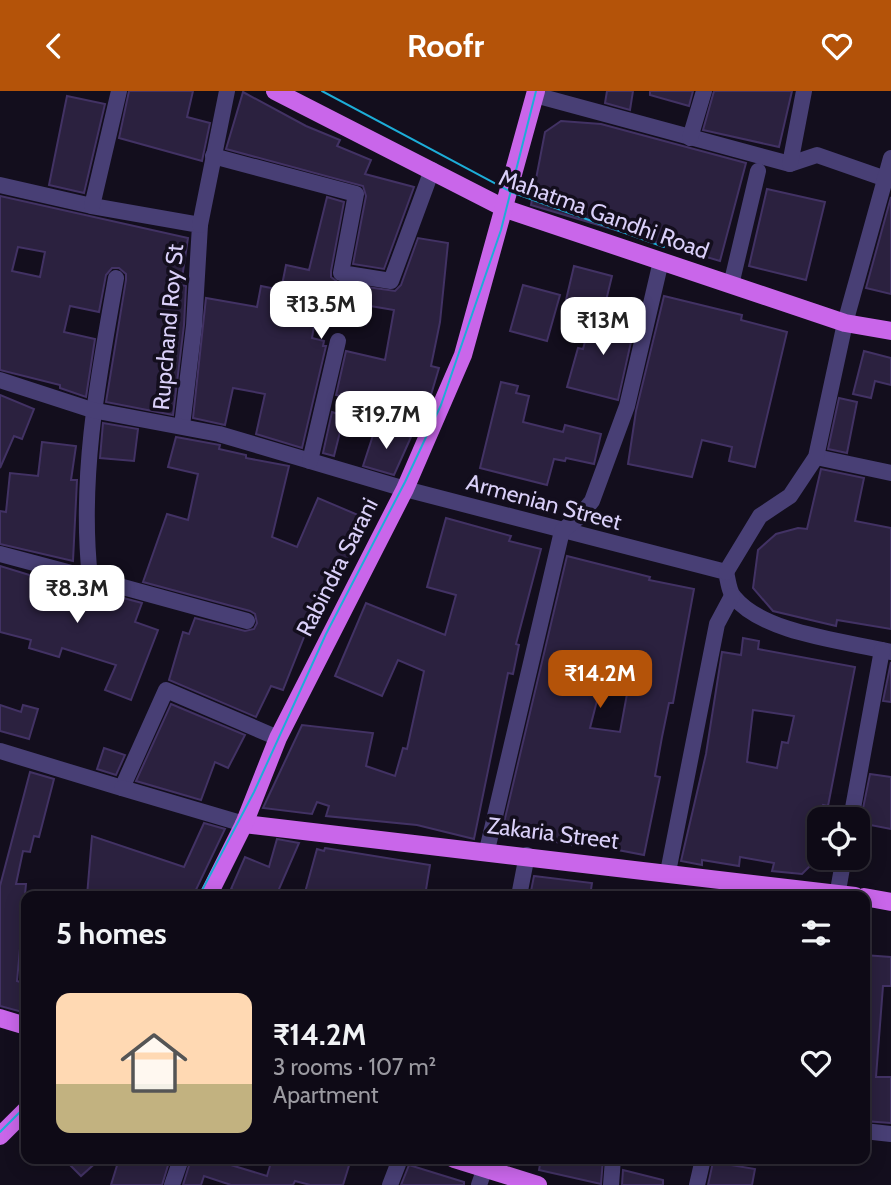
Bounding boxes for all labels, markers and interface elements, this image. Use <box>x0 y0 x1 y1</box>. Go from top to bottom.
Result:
text: Roofr <box>407 26 484 65</box>
icon: back <box>35 27 73 65</box>
icon: heart <box>818 27 856 65</box>
street label: Mahatma Gandhi Road <box>495 163 713 265</box>
street label: Rupchand Roy St <box>147 243 189 411</box>
pin: ₹13.5M <box>264 281 378 341</box>
text: ₹13.5M <box>286 290 356 318</box>
pin: ₹13M <box>562 297 644 357</box>
text: ₹13M <box>577 306 629 334</box>
pin: ₹19.7M <box>329 391 443 451</box>
text: ₹19.7M <box>351 400 421 428</box>
street label: Armenian Street <box>463 468 625 536</box>
street label: Rabindra Sarani <box>290 493 384 641</box>
pin: ₹8.3M <box>28 566 126 625</box>
text: ₹8.3M <box>45 574 109 602</box>
pin: ₹14.2M <box>543 651 657 710</box>
text: ₹14.2M <box>564 659 636 687</box>
map controls <box>807 807 870 870</box>
button: locate <box>807 807 870 870</box>
street label: Zakaria Street <box>486 811 621 855</box>
icon: filters <box>797 914 835 952</box>
text: 5 homes <box>56 915 167 952</box>
text: ₹14.2M <box>273 1016 367 1053</box>
icon: home <box>112 1021 196 1105</box>
icon: heart <box>797 1044 835 1082</box>
text: 3 rooms · 107 m² <box>273 1053 436 1081</box>
text: Apartment <box>273 1081 378 1109</box>

